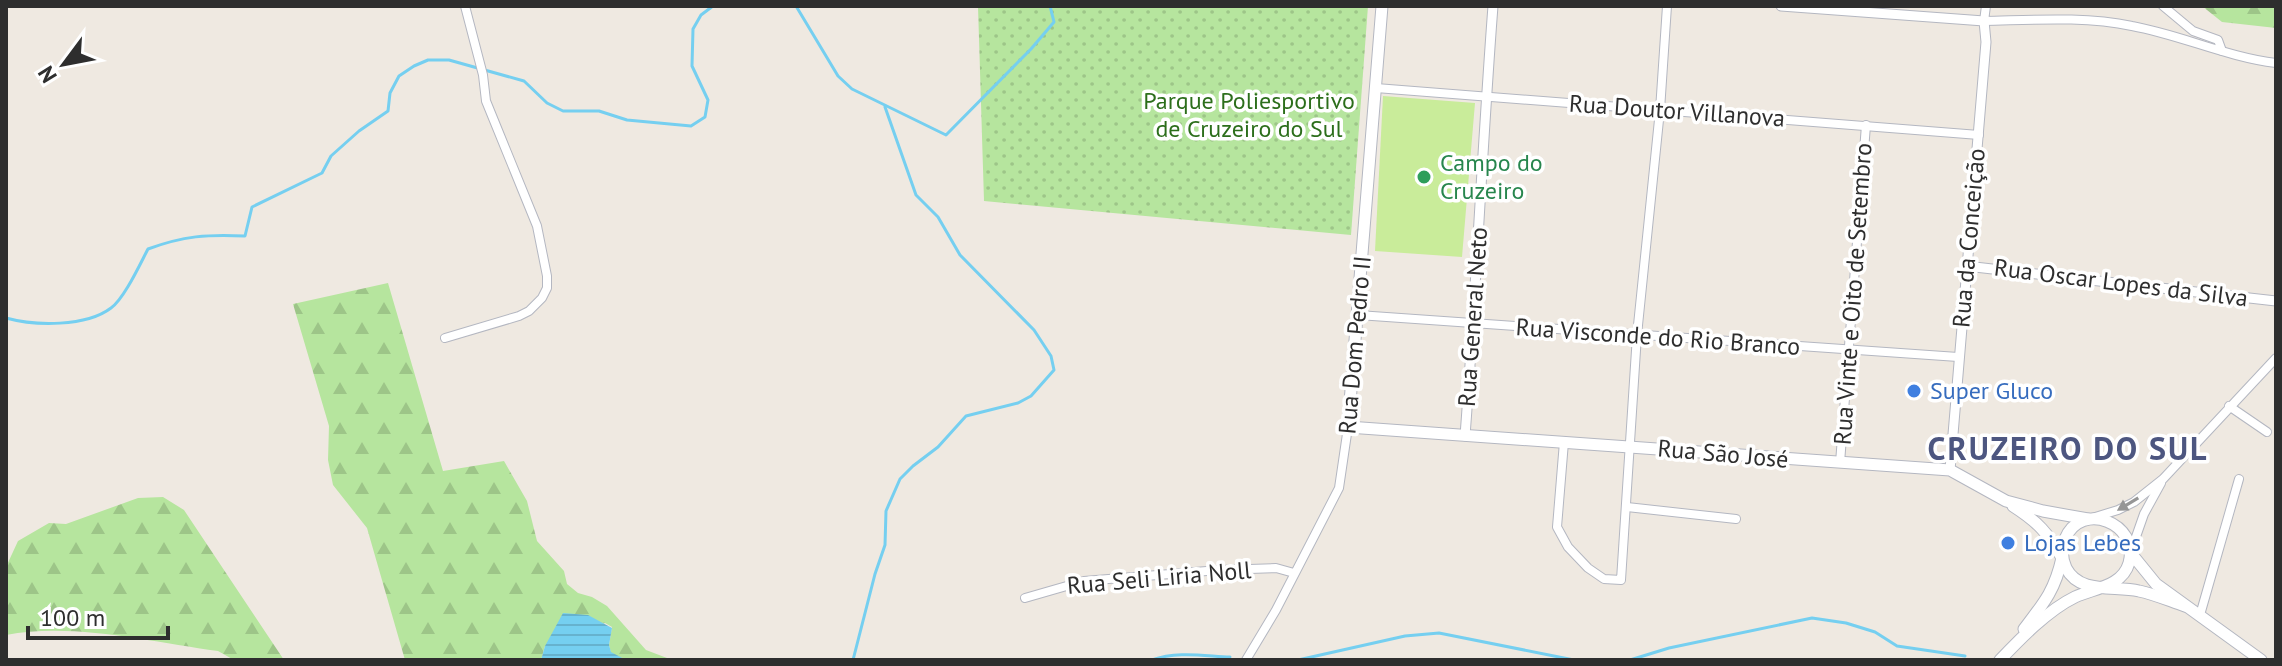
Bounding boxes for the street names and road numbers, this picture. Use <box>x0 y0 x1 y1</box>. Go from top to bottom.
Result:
street label: Rua Doutor Villanova <box>1568 87 1786 134</box>
street label: Rua Vinte e Oito de Setembro <box>1826 142 1879 446</box>
street label: Rua da Conceição <box>1945 147 1992 329</box>
street label: Rua General Neto <box>1451 226 1494 408</box>
street label: Rua Oscar Lopes da Silva <box>1992 252 2250 313</box>
street label: Rua Dom Pedro II <box>1331 255 1378 435</box>
street label: Rua Visconde do Rio Branco <box>1515 311 1801 362</box>
street label: Rua São José <box>1656 432 1790 475</box>
street label: Rua Seli Liria Noll <box>1066 554 1252 601</box>

